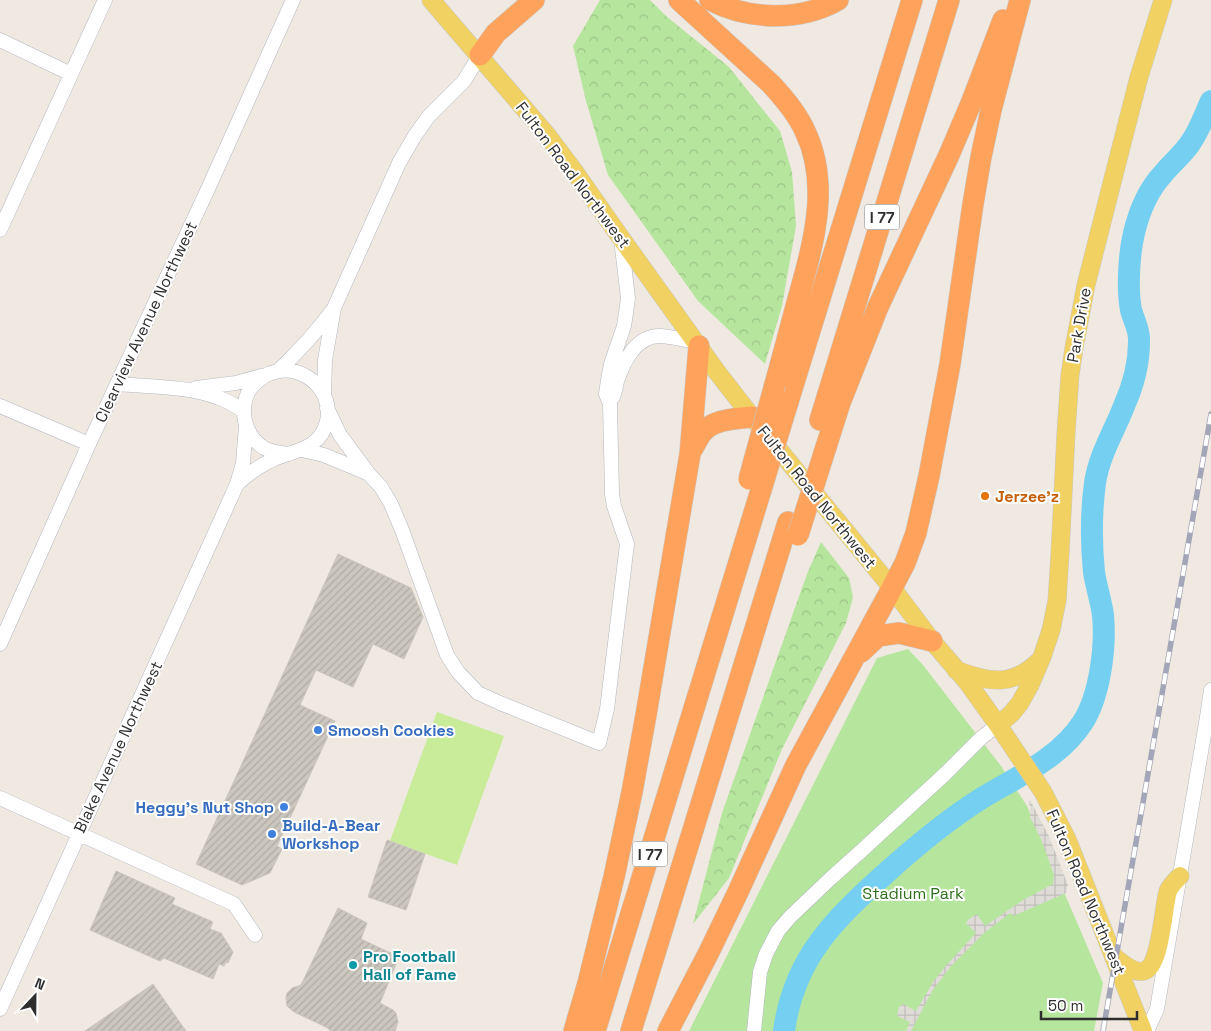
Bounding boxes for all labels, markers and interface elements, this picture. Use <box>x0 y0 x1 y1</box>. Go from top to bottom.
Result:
street label: Fulton Road Northwest <box>511 98 635 252</box>
road number: I 77 <box>864 204 900 230</box>
street label: Clearview Avenue Northwest <box>90 218 202 426</box>
street label: Park Drive <box>1062 286 1096 364</box>
street label: Fulton Road Northwest <box>753 421 881 573</box>
place label: Jerzee'z <box>995 486 1059 507</box>
marker: Jerzee'z <box>979 490 991 502</box>
street label: Blake Avenue Northwest <box>69 658 167 836</box>
place label: Smoosh Cookies <box>328 720 454 741</box>
marker: Smoosh Cookies <box>312 724 324 736</box>
place label: Heggy's Nut Shop <box>136 797 274 818</box>
marker: Heggy's Nut Shop <box>278 801 290 813</box>
street label: Fulton Road Northwest <box>1042 806 1130 978</box>
place label: Build-A-Bear Workshop <box>282 815 380 854</box>
marker: Build-A-Bear Workshop <box>266 828 278 840</box>
road number: I 77 <box>632 842 668 866</box>
park label: Stadium Park <box>862 883 964 904</box>
place label: Pro Football Hall of Fame <box>363 946 456 985</box>
marker: Pro Football Hall of Fame <box>347 959 359 971</box>
north arrow <box>10 971 60 1021</box>
text: N <box>32 974 48 994</box>
scale bar <box>1041 988 1137 1020</box>
text: 50 m <box>1048 996 1083 1015</box>

